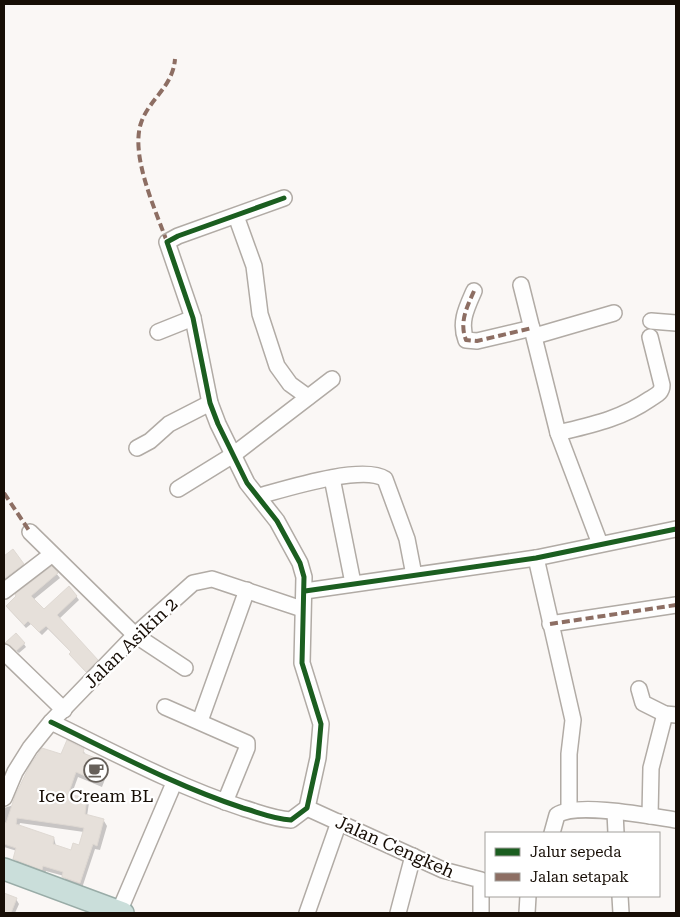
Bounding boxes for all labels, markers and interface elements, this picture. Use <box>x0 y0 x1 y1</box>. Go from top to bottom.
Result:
street label: Jalan Asikin 2 <box>80 593 182 692</box>
cafe icon: Ice Cream BL <box>83 757 109 783</box>
place label: Ice Cream BL <box>39 785 153 806</box>
street label: Jalan Cengkeh <box>333 811 458 882</box>
legend <box>485 832 660 897</box>
text: Jalur sepeda <box>530 843 621 861</box>
text: Jalan setapak <box>530 868 629 886</box>

